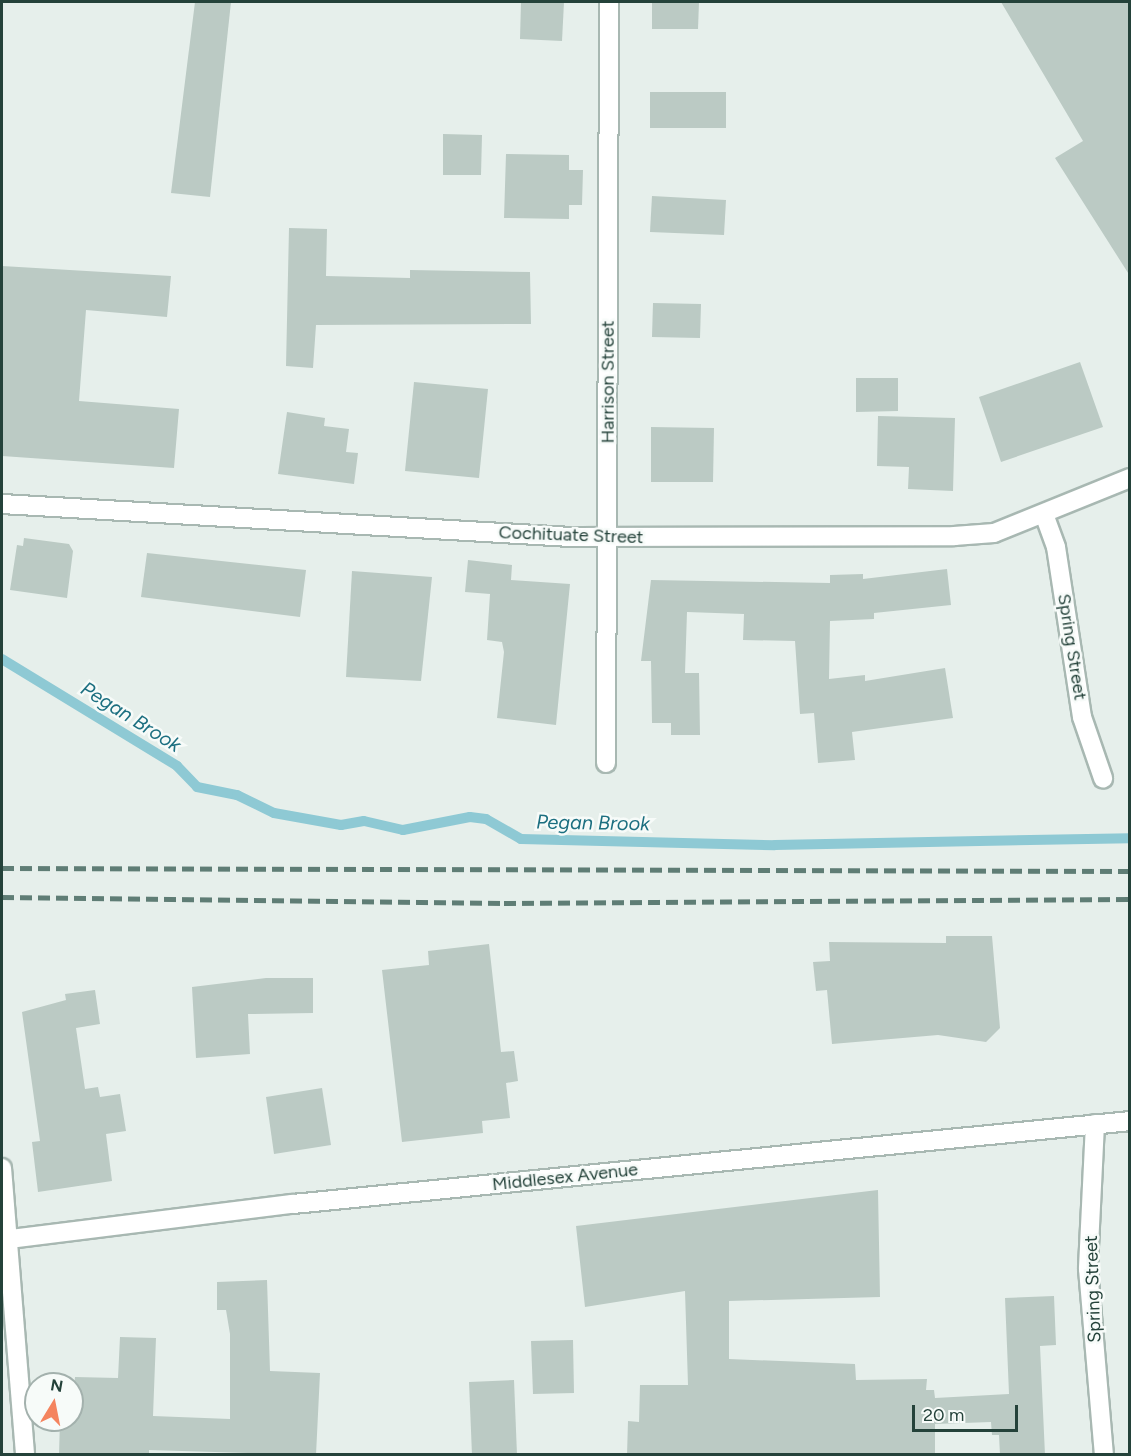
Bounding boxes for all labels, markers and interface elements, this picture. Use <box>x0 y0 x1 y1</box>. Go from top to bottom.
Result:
street label: Harrison Street <box>597 321 619 443</box>
street label: Cochituate Street <box>498 522 644 548</box>
street label: Spring Street <box>1053 592 1091 702</box>
water label: Pegan Brook <box>76 677 186 757</box>
water label: Pegan Brook <box>536 810 650 836</box>
street label: Middlesex Avenue <box>491 1159 639 1195</box>
street label: Spring Street <box>1080 1235 1106 1343</box>
north arrow <box>24 1372 84 1432</box>
text: N <box>49 1375 65 1396</box>
scale bar <box>915 1393 1022 1431</box>
text: 20 m <box>923 1404 964 1426</box>

